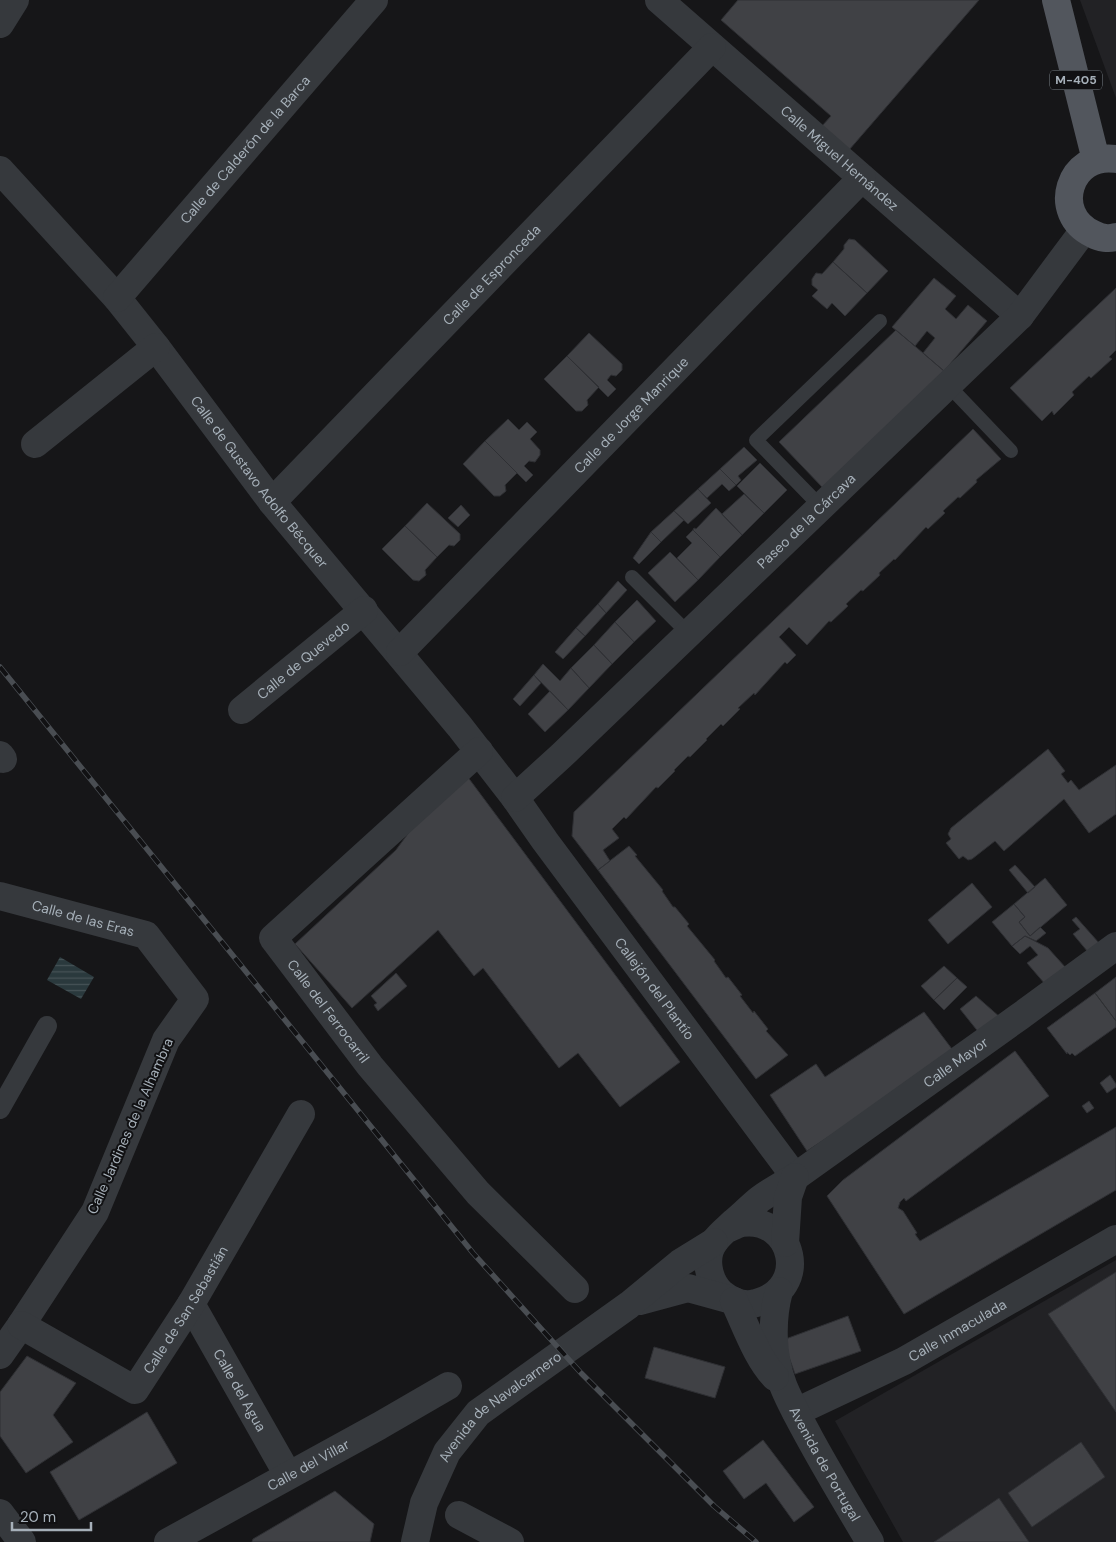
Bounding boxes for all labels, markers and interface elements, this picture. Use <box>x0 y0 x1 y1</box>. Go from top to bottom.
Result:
road number: M-405 <box>1050 70 1102 90</box>
street label: Calle de Calderón de la Barca <box>176 72 314 227</box>
street label: Calle Miguel Hernández <box>777 102 902 215</box>
street label: Calle de Espronceda <box>439 221 545 329</box>
street label: Calle de Jorge Manrique <box>570 353 692 477</box>
street label: Calle de Gustavo Adolfo Bécquer <box>187 392 332 572</box>
street label: Paseo de la Cárcava <box>753 469 859 572</box>
street label: Calle de Quevedo <box>253 617 353 703</box>
street label: Calle de las Eras <box>30 896 136 940</box>
street label: Callejón del Plantío <box>611 934 699 1043</box>
street label: Calle del Ferrocarril <box>283 956 373 1067</box>
street label: Calle Mayor <box>920 1033 992 1092</box>
street label: Calle Jardines de la Alhambra <box>83 1035 177 1217</box>
street label: Calle de San Sebastián <box>139 1243 232 1377</box>
street label: Calle Inmaculada <box>905 1295 1010 1366</box>
street label: Calle del Agua <box>209 1346 270 1435</box>
street label: Avenida de Navalcarnero <box>435 1347 565 1465</box>
street label: Avenida de Portugal <box>785 1404 865 1525</box>
street label: Calle del Villar <box>264 1435 352 1495</box>
scale bar <box>12 1500 91 1532</box>
text: 20 m <box>20 1507 56 1527</box>

